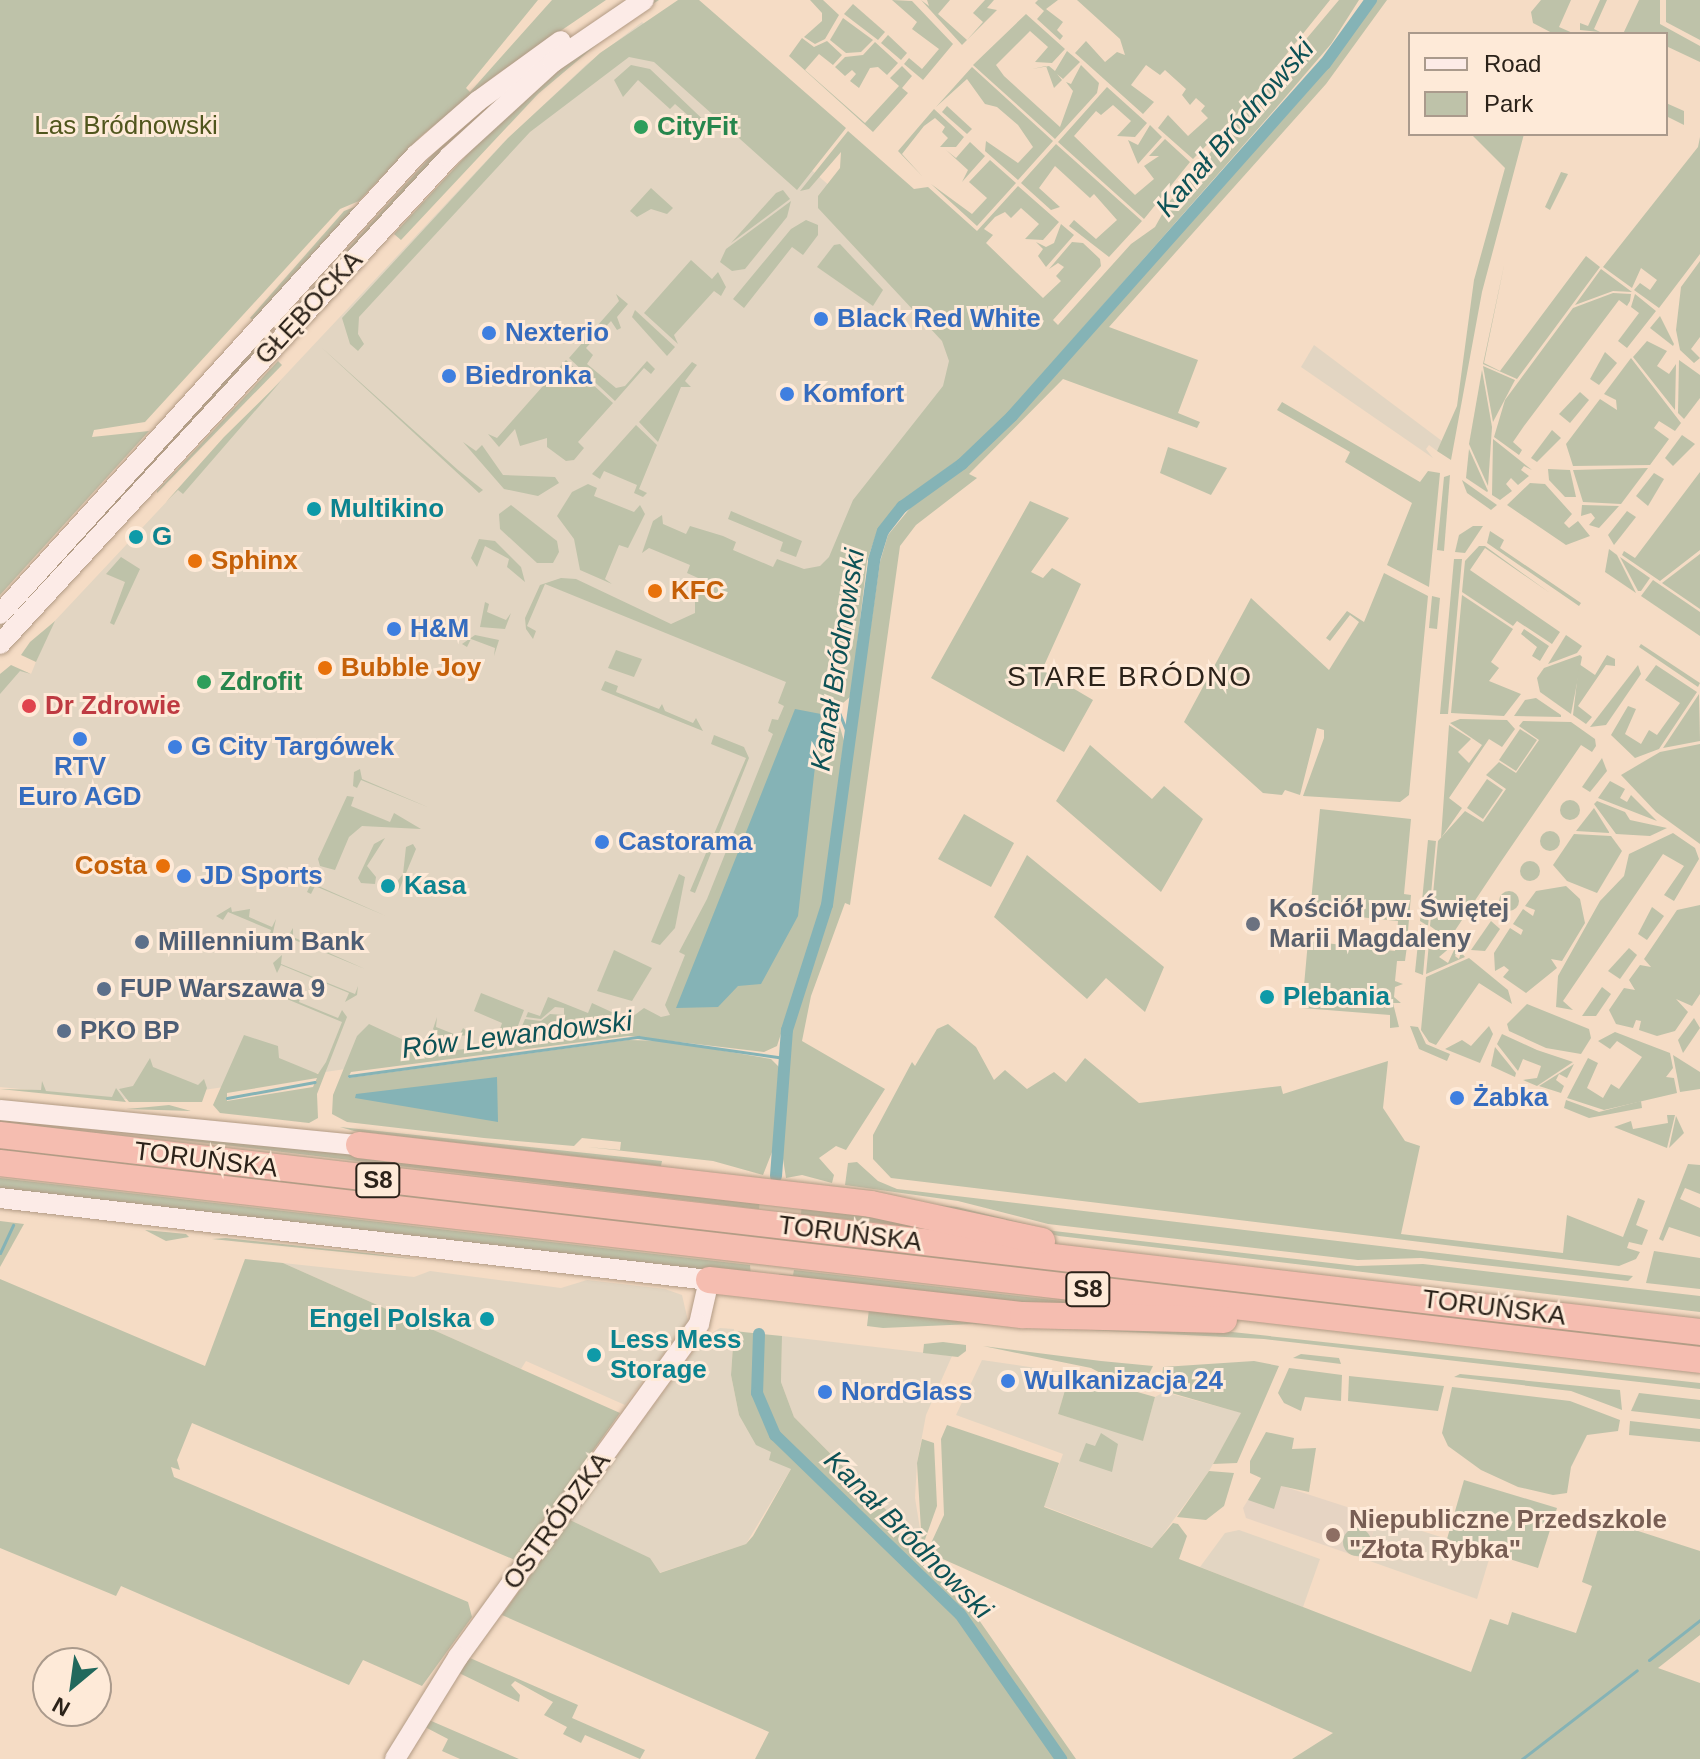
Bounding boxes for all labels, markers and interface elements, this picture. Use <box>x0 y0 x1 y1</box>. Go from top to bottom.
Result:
water label: Kanał Bródnowski <box>1149 32 1321 224</box>
legend <box>1408 32 1668 136</box>
text: Road <box>1484 50 1541 77</box>
text: Park <box>1484 90 1533 117</box>
park label: Las Bródnowski <box>34 110 218 142</box>
place label: CityFit <box>657 111 738 143</box>
marker: CityFit <box>632 118 650 136</box>
street label: GŁĘBOCKA <box>249 245 369 371</box>
place label: Black Red White <box>837 303 1041 335</box>
marker: Black Red White <box>812 310 830 328</box>
place label: Nexterio <box>505 317 609 349</box>
marker: Nexterio <box>480 324 498 342</box>
place label: Biedronka <box>465 360 592 392</box>
marker: Biedronka <box>440 367 458 385</box>
place label: Komfort <box>803 378 904 410</box>
marker: Komfort <box>778 385 796 403</box>
place label: Multikino <box>330 493 444 525</box>
marker: Multikino <box>305 500 323 518</box>
place label: G <box>152 521 172 553</box>
marker: G <box>127 528 145 546</box>
place label: Sphinx <box>211 545 298 577</box>
water label: Kanał Bródnowski <box>804 547 872 773</box>
marker: Sphinx <box>186 552 204 570</box>
place label: KFC <box>671 575 724 607</box>
marker: KFC <box>646 582 664 600</box>
place label: H&M <box>410 613 469 645</box>
marker: H&M <box>385 620 403 638</box>
place label: Bubble Joy <box>341 652 481 684</box>
marker: Bubble Joy <box>316 659 334 677</box>
district label: STARE BRÓDNO <box>1007 660 1253 694</box>
place label: Zdrofit <box>220 666 302 698</box>
marker: Zdrofit <box>195 673 213 691</box>
place label: Dr Zdrowie <box>45 690 181 722</box>
marker: Dr Zdrowie <box>20 697 38 715</box>
marker: RTV Euro AGD <box>71 730 89 748</box>
place label: G City Targówek <box>191 731 394 763</box>
marker: G City Targówek <box>166 738 184 756</box>
place label: RTV Euro AGD <box>18 751 142 812</box>
place label: Castorama <box>618 826 752 858</box>
marker: Castorama <box>593 833 611 851</box>
place label: Costa <box>75 850 147 882</box>
marker: Costa <box>154 857 172 875</box>
place label: JD Sports <box>200 860 323 892</box>
marker: JD Sports <box>175 867 193 885</box>
place label: Kasa <box>404 870 466 902</box>
marker: Kasa <box>379 877 397 895</box>
place label: Kościół pw. Świętej Marii Magdaleny <box>1269 893 1509 954</box>
marker: Kościół pw. Świętej Marii Magdaleny <box>1244 915 1262 933</box>
place label: Millennium Bank <box>158 926 365 958</box>
marker: Millennium Bank <box>133 933 151 951</box>
place label: FUP Warszawa 9 <box>120 973 326 1005</box>
marker: FUP Warszawa 9 <box>95 980 113 998</box>
place label: Plebania <box>1283 981 1390 1013</box>
marker: Plebania <box>1258 988 1276 1006</box>
water label: Rów Lewandowski <box>400 1004 634 1066</box>
place label: PKO BP <box>80 1015 180 1047</box>
marker: PKO BP <box>55 1022 73 1040</box>
place label: Żabka <box>1473 1082 1548 1114</box>
marker: Żabka <box>1448 1089 1466 1107</box>
street label: TORUŃSKA <box>133 1136 279 1184</box>
road number: S8 <box>354 1160 402 1200</box>
street label: TORUŃSKA <box>777 1210 923 1258</box>
road number: S8 <box>1064 1269 1112 1309</box>
street label: TORUŃSKA <box>1421 1284 1567 1332</box>
place label: Engel Polska <box>309 1303 471 1335</box>
marker: Engel Polska <box>478 1310 496 1328</box>
place label: Less Mess Storage <box>610 1324 742 1386</box>
marker: Less Mess Storage <box>585 1346 603 1364</box>
place label: Wulkanizacja 24 <box>1024 1365 1223 1397</box>
marker: Wulkanizacja 24 <box>999 1372 1017 1390</box>
place label: NordGlass <box>841 1376 972 1408</box>
marker: NordGlass <box>816 1383 834 1401</box>
water label: Kanał Bródnowski <box>817 1444 999 1626</box>
street label: OSTRÓDZKA <box>497 1446 617 1596</box>
place label: Niepubliczne Przedszkole "Złota Rybka" <box>1349 1504 1667 1566</box>
marker: Niepubliczne Przedszkole "Złota Rybka" <box>1324 1526 1342 1544</box>
north arrow <box>32 1647 112 1727</box>
text: N <box>48 1692 74 1721</box>

